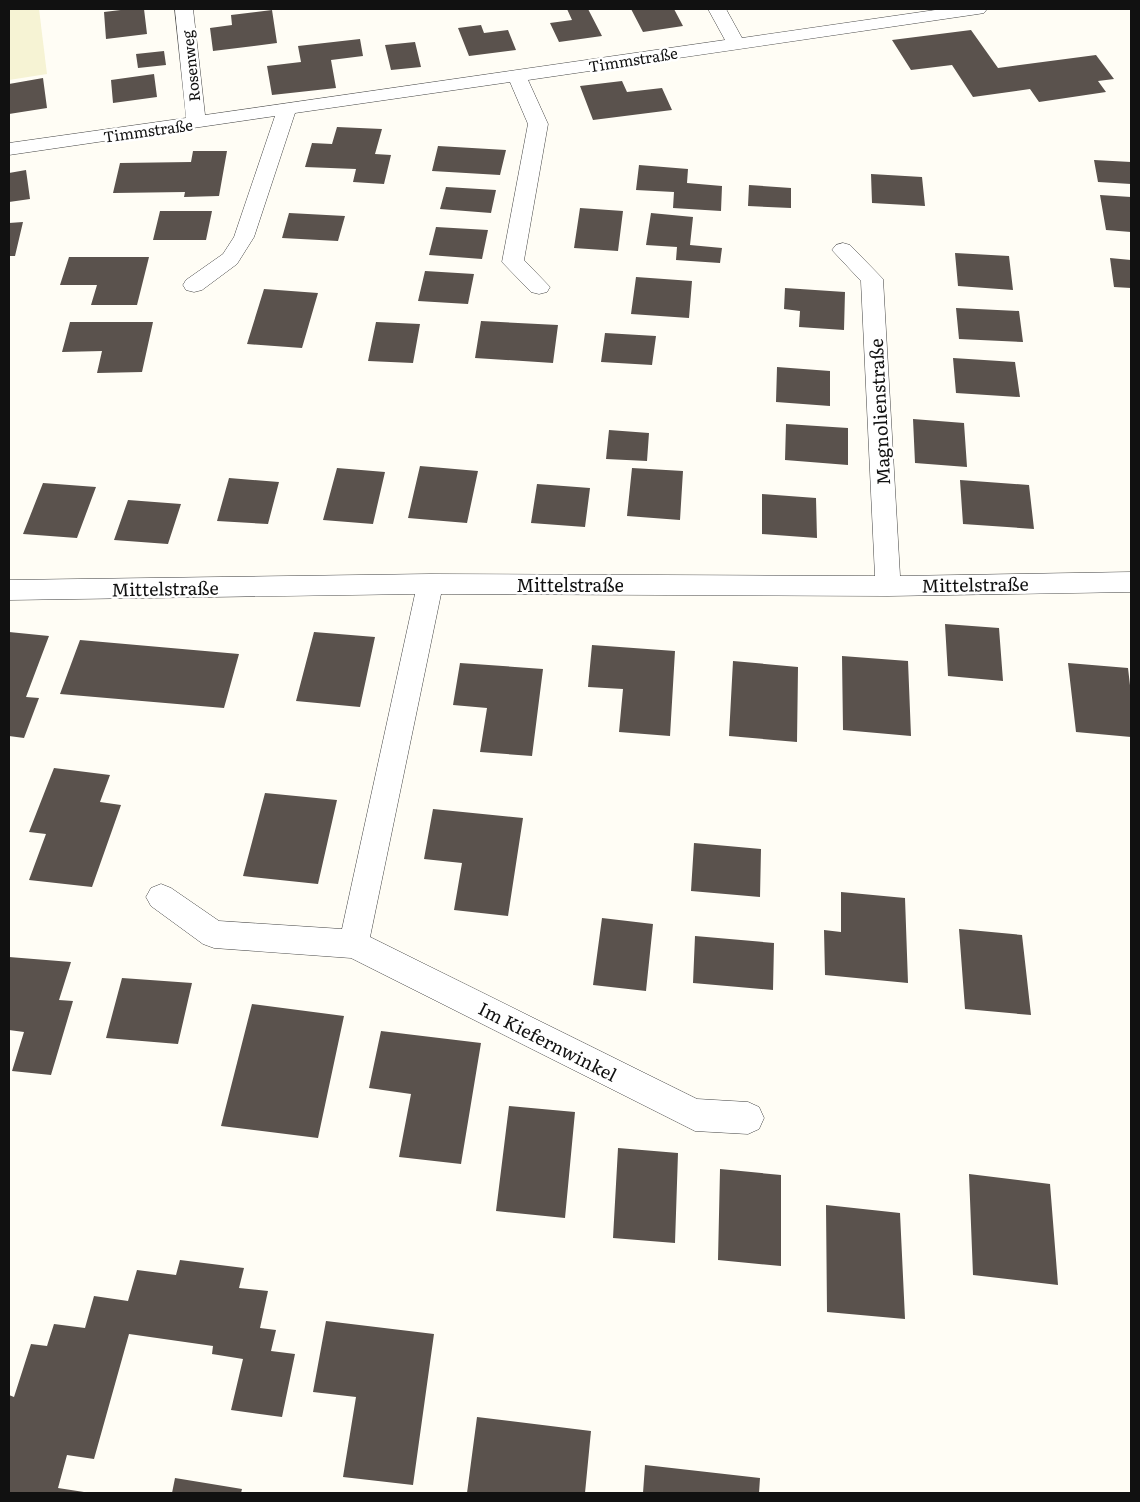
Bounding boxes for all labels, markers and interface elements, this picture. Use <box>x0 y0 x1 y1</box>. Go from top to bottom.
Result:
street label: Rosenweg <box>175 29 205 103</box>
street label: Timmstraße <box>587 41 680 77</box>
street label: Timmstraße <box>102 112 194 148</box>
street label: Magnolienstraße <box>862 338 896 486</box>
street label: Mittelstraße <box>921 570 1029 598</box>
street label: Mittelstraße <box>516 571 624 598</box>
street label: Mittelstraße <box>111 574 219 602</box>
street label: Im Kiefernwinkel <box>474 994 622 1088</box>

